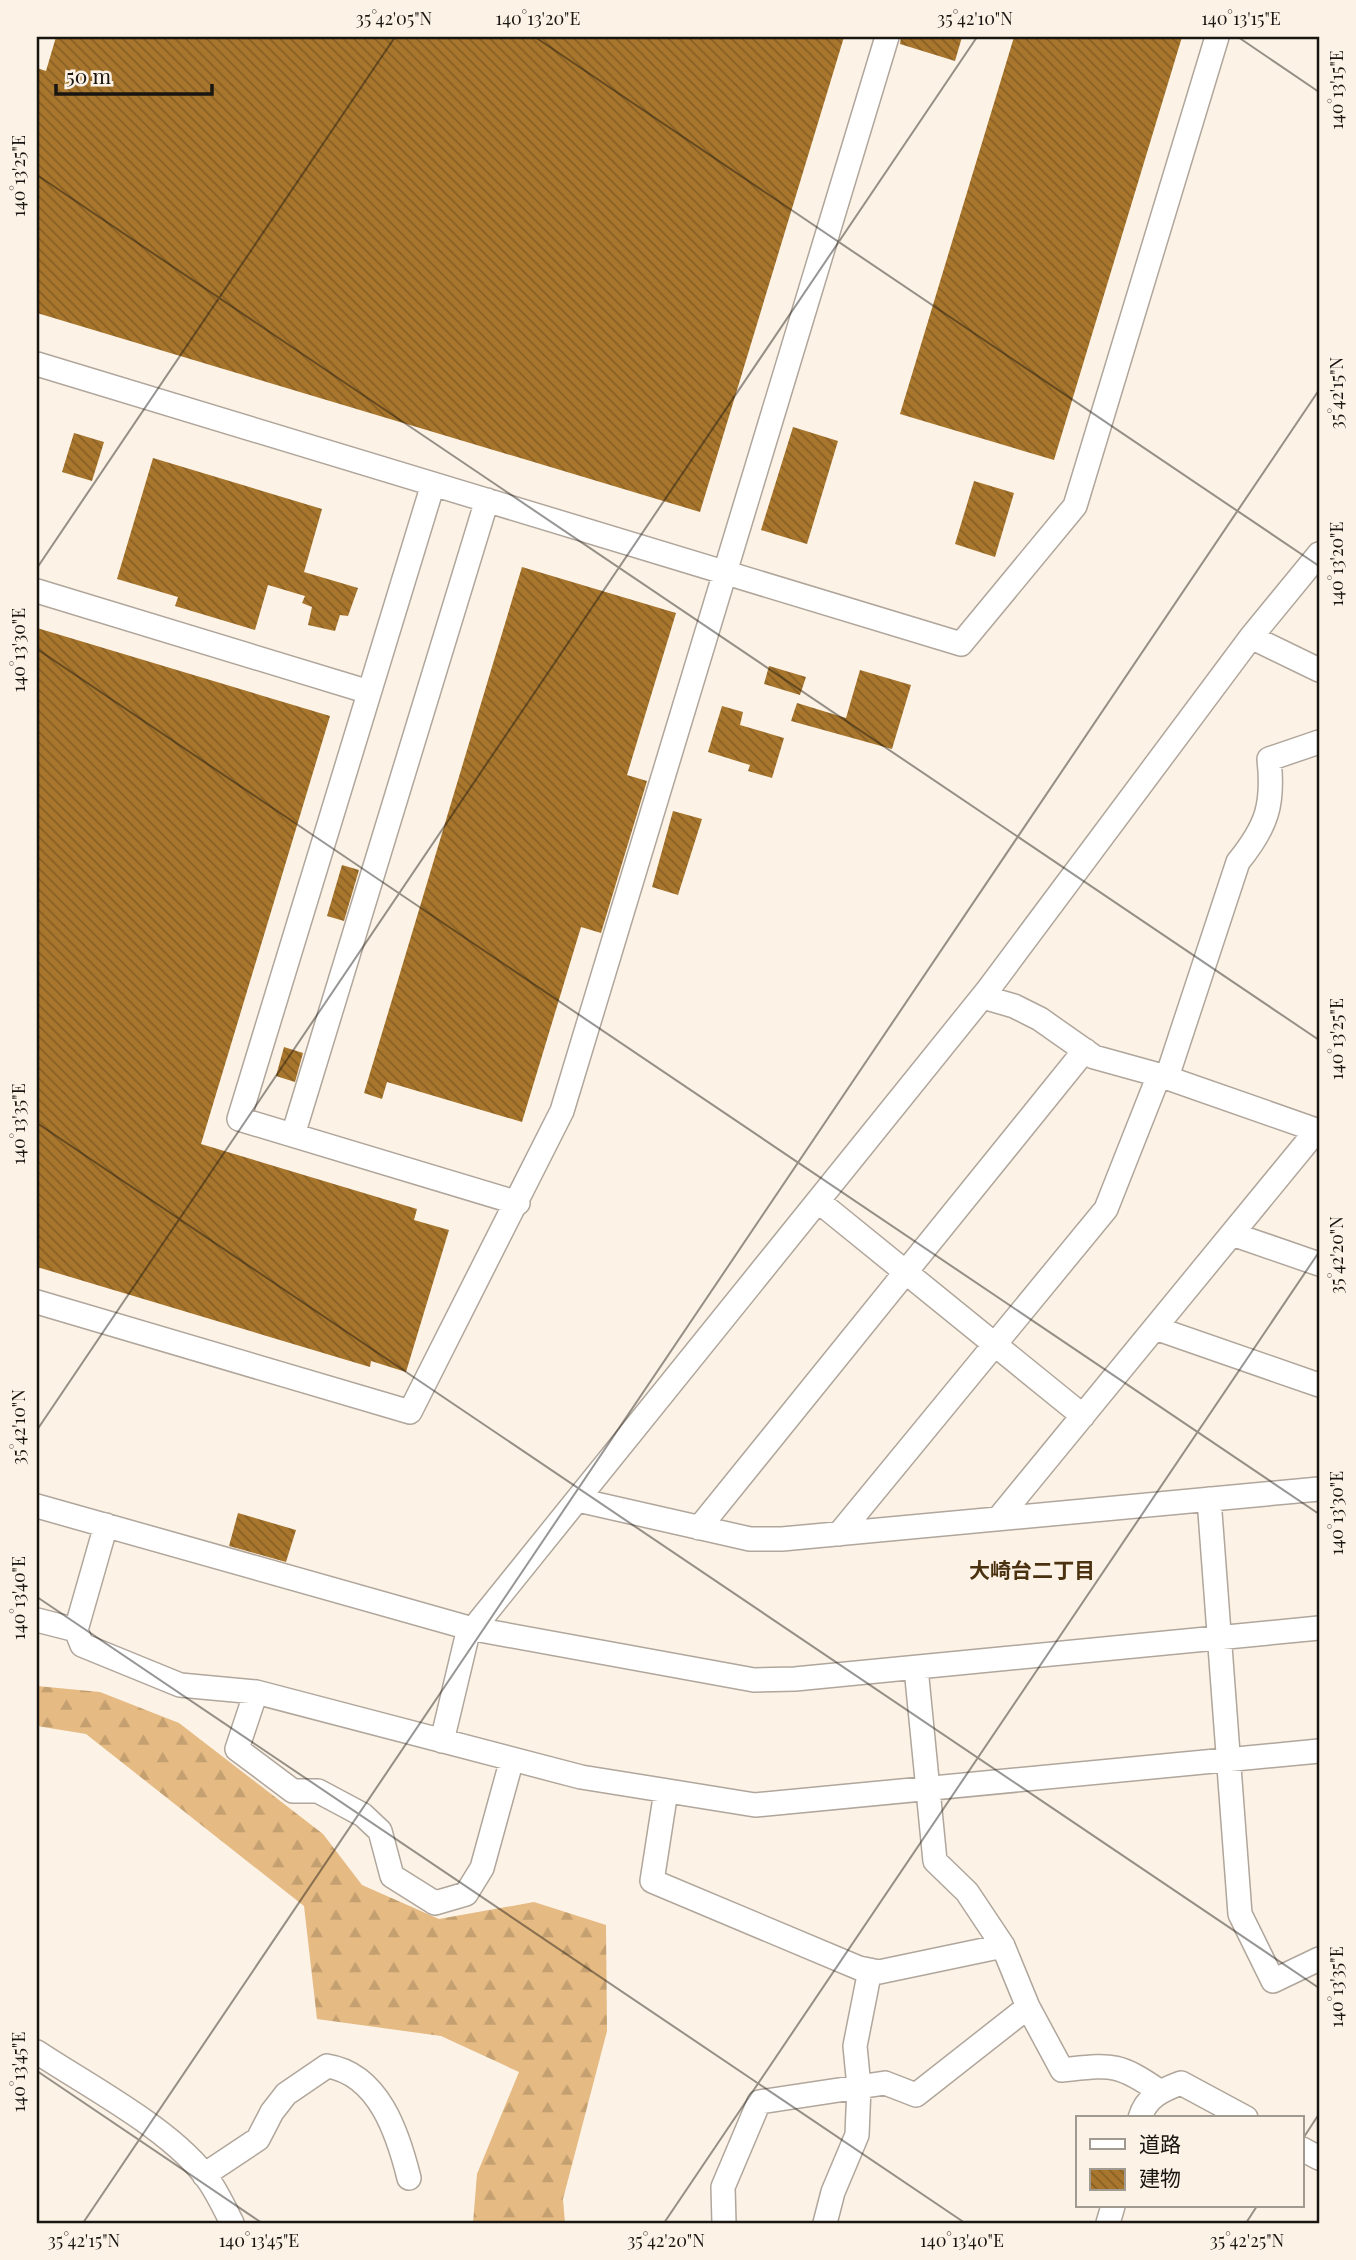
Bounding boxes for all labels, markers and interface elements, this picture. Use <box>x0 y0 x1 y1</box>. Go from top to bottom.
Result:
text: 35°42'05"N <box>356 6 433 30</box>
text: 140°13'20"E <box>496 6 580 30</box>
text: 35°42'10"N <box>937 6 1013 30</box>
text: 140°13'15"E <box>1201 6 1281 30</box>
text: 140°13'15"E <box>1324 50 1348 130</box>
scale bar <box>56 52 212 96</box>
text: 50 m <box>66 61 112 89</box>
text: 140°13'25"E <box>6 135 30 217</box>
text: 35°42'15"N <box>1324 356 1348 429</box>
text: 140°13'20"E <box>1324 522 1348 606</box>
text: 140°13'30"E <box>6 608 30 692</box>
text: 140°13'25"E <box>1324 998 1348 1080</box>
text: 140°13'35"E <box>6 1083 30 1165</box>
text: 35°42'20"N <box>1324 1216 1348 1294</box>
text: 35°42'10"N <box>6 1389 30 1465</box>
text: 140°13'30"E <box>1324 1471 1348 1555</box>
district label: 大崎台二丁目 <box>969 1555 1095 1583</box>
text: 140°13'40"E <box>6 1556 30 1640</box>
text: 140°13'35"E <box>1324 1946 1348 2028</box>
text: 140°13'45"E <box>6 2032 30 2112</box>
legend <box>1076 2116 1304 2208</box>
text: 道路 <box>1139 2129 1181 2157</box>
text: 建物 <box>1139 2163 1181 2191</box>
text: 35°42'15"N <box>48 2228 121 2252</box>
text: 140°13'45"E <box>219 2228 299 2252</box>
text: 35°42'20"N <box>627 2228 705 2252</box>
text: 140°13'40"E <box>920 2228 1004 2252</box>
text: 35°42'25"N <box>1210 2228 1285 2252</box>

